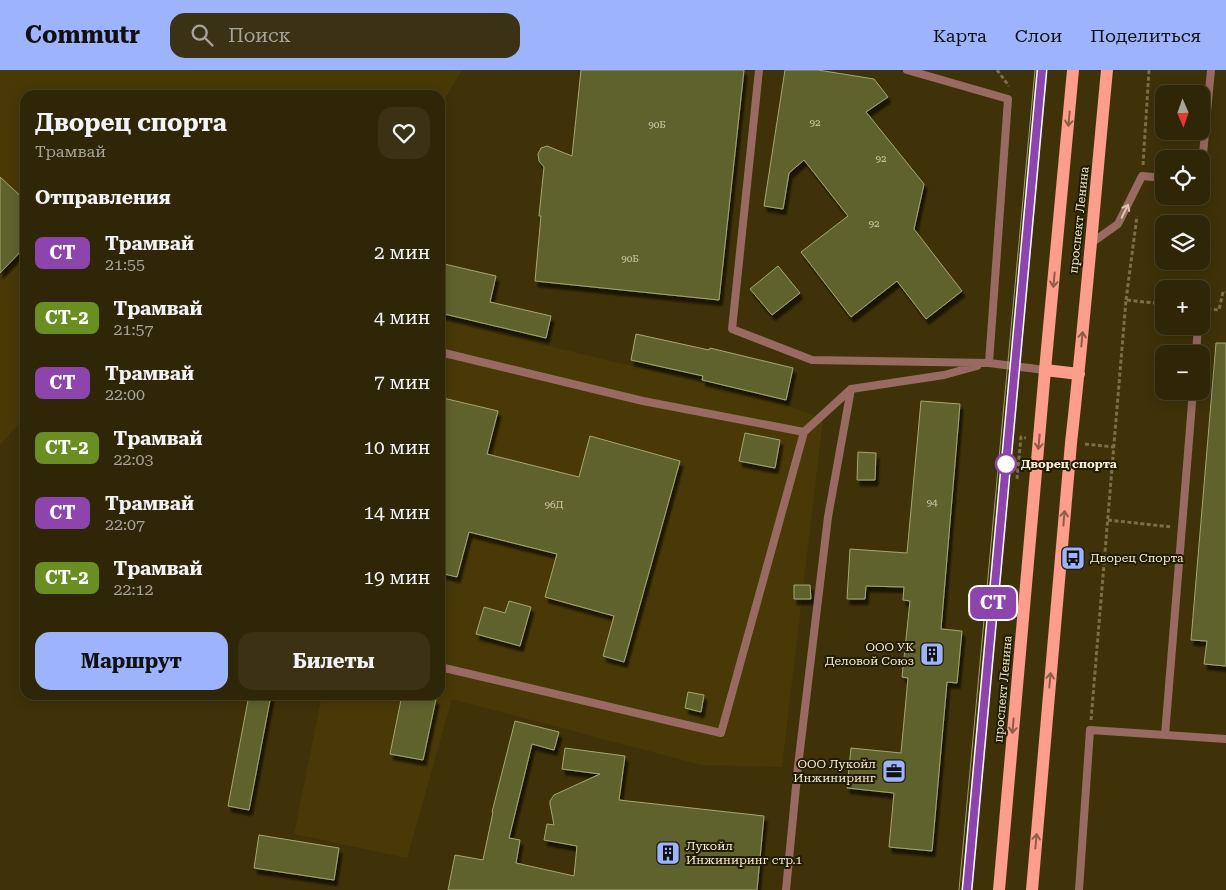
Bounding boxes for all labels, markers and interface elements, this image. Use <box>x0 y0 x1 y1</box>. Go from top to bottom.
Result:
search box <box>170 13 520 58</box>
text: Commutr <box>25 21 140 49</box>
icon: search <box>188 21 216 49</box>
text: Поиск <box>228 24 291 47</box>
text: Карта <box>933 25 987 46</box>
text: Слои <box>1015 25 1062 46</box>
text: Поделиться <box>1090 25 1201 46</box>
north arrow <box>1155 85 1210 140</box>
map controls <box>1155 85 1210 400</box>
button: heart <box>378 107 430 159</box>
text: Дворец спорта <box>35 109 227 137</box>
one-way arrow <box>1064 110 1074 126</box>
house number: 92 <box>809 117 821 128</box>
house number: 90Б <box>648 119 666 130</box>
text: Трамвай <box>35 142 106 161</box>
button: locate <box>1155 150 1210 205</box>
house number: 92 <box>875 153 887 164</box>
street label: проспект Ленина <box>1066 165 1092 274</box>
text: Отправления <box>35 186 171 209</box>
one-way arrow <box>1120 204 1130 219</box>
button: layers <box>1155 215 1210 270</box>
house number: 92 <box>868 218 880 229</box>
text: Трамвай <box>105 232 194 255</box>
text: 2 мин <box>374 241 430 264</box>
text: СТ <box>50 242 75 263</box>
house number: 90Б <box>621 253 639 264</box>
text: 21:55 <box>105 255 145 274</box>
one-way arrow <box>1049 272 1058 288</box>
button: + <box>1155 280 1210 335</box>
text: Трамвай <box>114 297 203 320</box>
text: 4 мин <box>374 306 430 329</box>
text: СТ-2 <box>45 307 89 328</box>
text: 21:57 <box>114 320 153 339</box>
one-way arrow <box>1077 331 1086 347</box>
button: − <box>1155 345 1210 400</box>
text: Трамвай <box>105 362 194 385</box>
text: 7 мин <box>374 371 430 394</box>
text: СТ <box>50 372 75 393</box>
text: 22:00 <box>105 385 145 404</box>
text: Трамвай <box>114 427 203 450</box>
one-way arrow <box>1034 434 1044 450</box>
text: 10 мин <box>363 436 430 459</box>
text: СТ-2 <box>45 437 89 458</box>
text: 22:03 <box>114 450 153 469</box>
marker: Дворец спорта <box>995 453 1017 475</box>
place label: Дворец спорта <box>1021 457 1117 471</box>
text: Трамвай <box>105 492 194 515</box>
house number: 94 <box>926 497 938 508</box>
house number: 96Д <box>544 499 564 510</box>
text: 14 мин <box>363 501 430 524</box>
text: СТ <box>50 502 75 523</box>
one-way arrow <box>1060 510 1069 526</box>
text: 22:07 <box>105 515 145 534</box>
bus stop icon: Дворец Спорта <box>1060 545 1086 571</box>
place label: Дворец Спорта <box>1090 551 1184 565</box>
text: Трамвай <box>114 557 203 580</box>
text: 19 мин <box>363 566 430 589</box>
text: СТ-2 <box>45 567 89 588</box>
text: 22:12 <box>114 580 153 599</box>
line badge: СТ <box>970 587 1016 619</box>
text: СТ <box>980 592 1006 613</box>
button: Маршрут <box>35 632 228 690</box>
button: Билеты <box>238 632 430 690</box>
street label: проспект Ленина <box>991 635 1015 743</box>
place label: ООО УК Деловой Союз <box>825 640 914 668</box>
building icon: ООО УК Деловой Союз <box>919 641 945 667</box>
one-way arrow <box>1045 672 1055 688</box>
one-way arrow <box>1009 718 1018 734</box>
place label: ООО Лукойл Инжиниринг <box>793 757 876 785</box>
office icon: ООО Лукойл Инжиниринг <box>881 758 907 784</box>
one-way arrow <box>1031 834 1041 850</box>
place label: Лукойл Инжиниринг стр.1 <box>686 839 803 867</box>
building icon: Лукойл Инжиниринг стр.1 <box>655 840 681 866</box>

